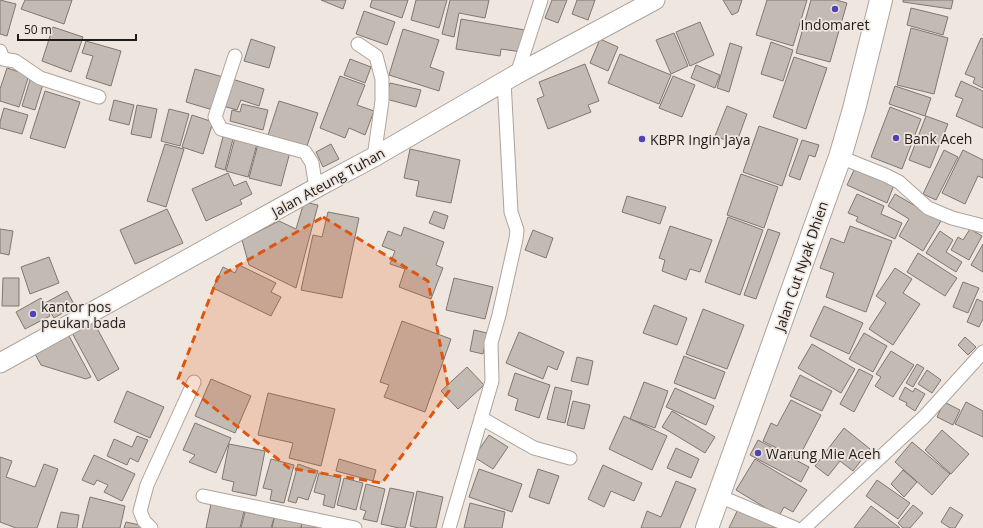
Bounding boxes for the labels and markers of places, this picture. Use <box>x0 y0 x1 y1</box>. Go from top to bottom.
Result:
marker: Indomaret <box>830 4 840 14</box>
place label: Indomaret <box>801 15 869 34</box>
place label: Bank Aceh <box>904 129 972 148</box>
place label: KBPR Ingin Jaya <box>650 130 751 149</box>
marker: Bank Aceh <box>891 133 901 143</box>
marker: KBPR Ingin Jaya <box>637 134 647 144</box>
place label: kantor pos peukan bada <box>41 297 126 332</box>
marker: kantor pos peukan bada <box>28 309 38 319</box>
place label: Warung Mie Aceh <box>766 444 880 463</box>
marker: Warung Mie Aceh <box>753 448 763 458</box>

